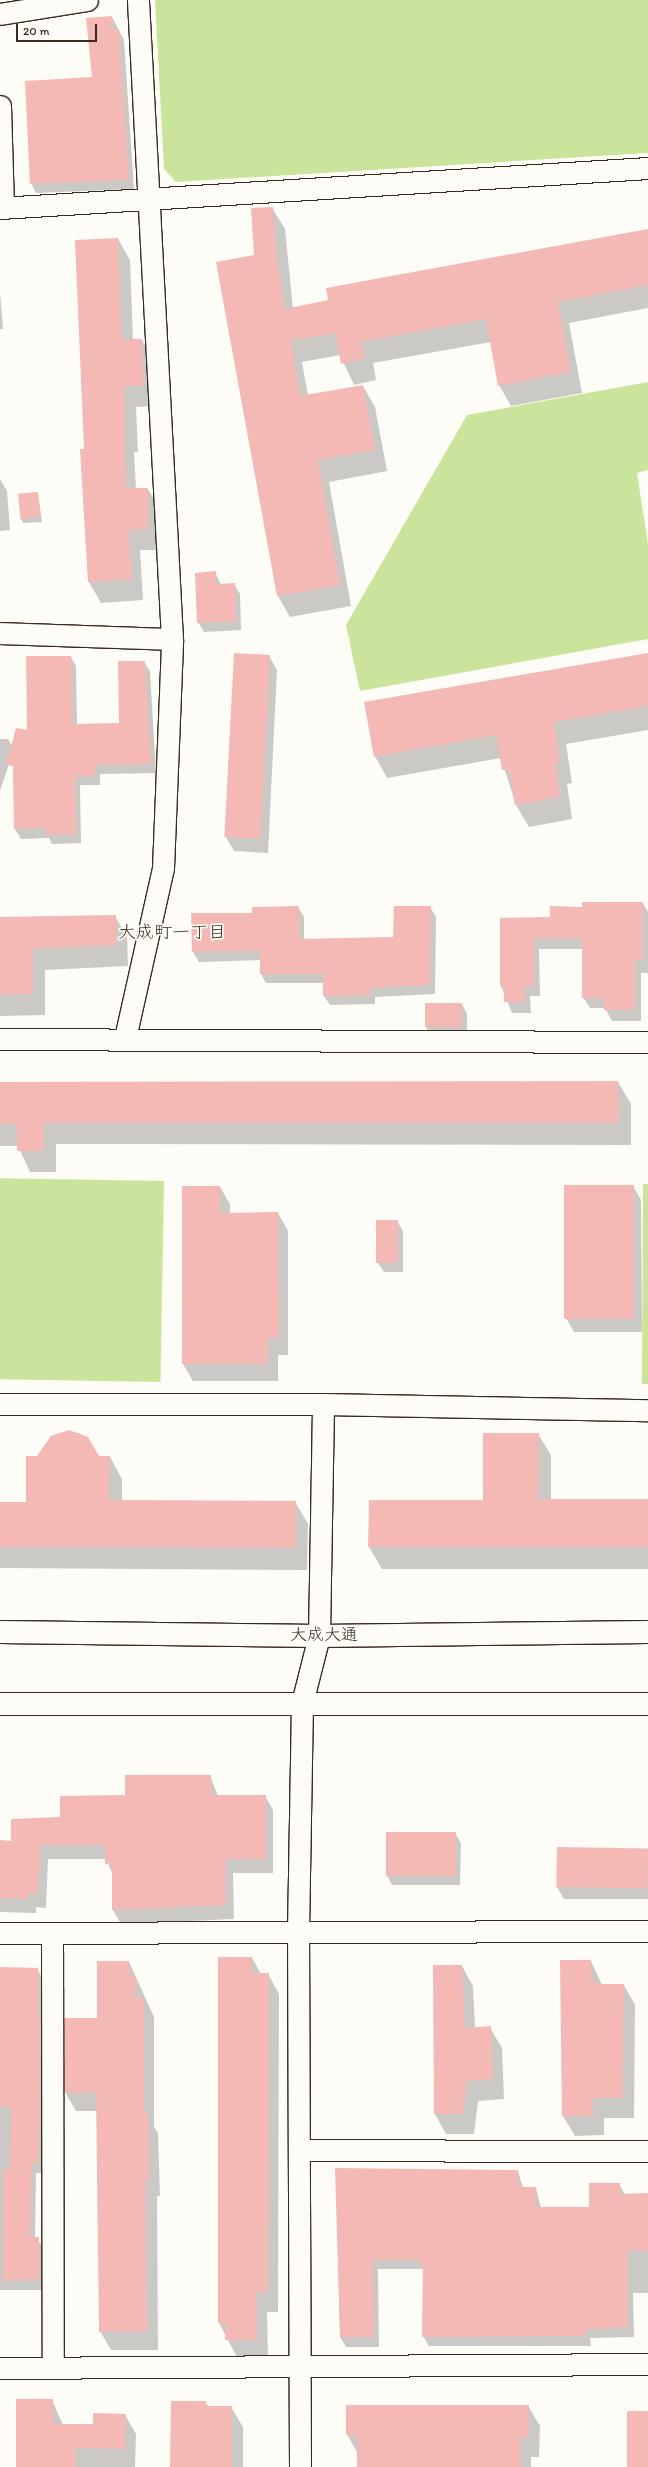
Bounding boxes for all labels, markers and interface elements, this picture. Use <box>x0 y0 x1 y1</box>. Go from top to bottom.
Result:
scale bar <box>18 16 99 42</box>
text: 20 m <box>23 24 50 38</box>
district label: 大成町一丁目 <box>118 921 226 943</box>
street label: 大成大通 <box>290 1625 358 1645</box>

